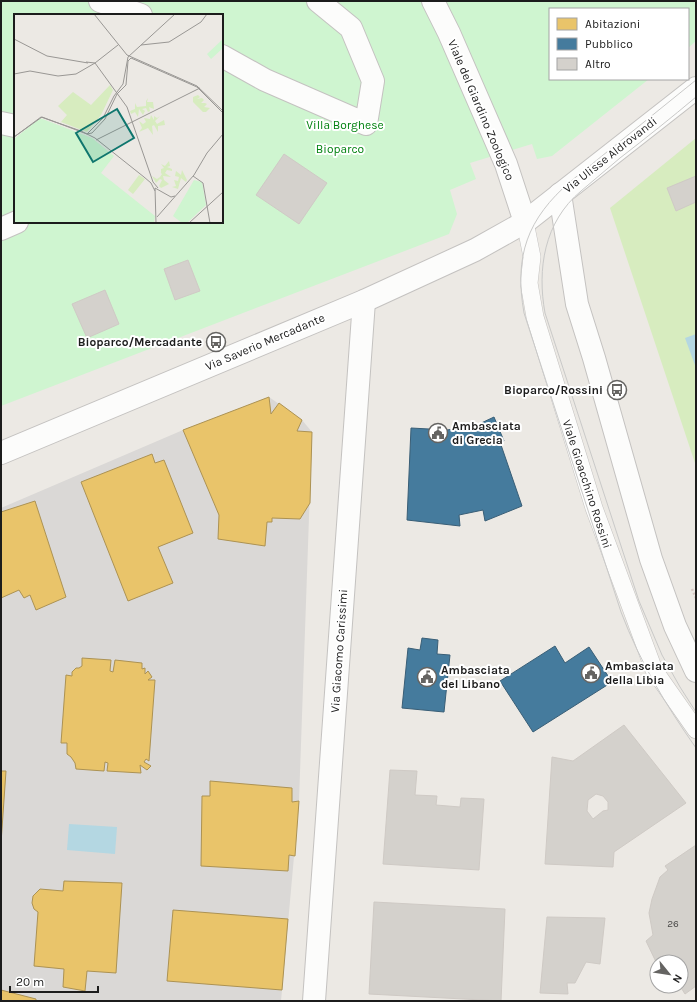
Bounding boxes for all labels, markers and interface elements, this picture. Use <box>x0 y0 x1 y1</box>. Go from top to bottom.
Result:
legend <box>549 8 689 80</box>
inset map <box>14 14 223 223</box>
text: Abitazioni <box>585 17 640 31</box>
street label: Viale del Giardino Zoologico <box>445 37 517 183</box>
text: Pubblico <box>585 37 633 51</box>
text: Altro <box>585 57 611 71</box>
street label: Via Ulisse Aldrovandi <box>560 114 660 196</box>
park label: Villa Borghese <box>306 118 384 132</box>
park label: Bioparco <box>316 142 364 156</box>
street label: Via Saverio Mercadante <box>203 310 327 374</box>
bus stop icon: Bioparco/Mercadante <box>205 331 227 353</box>
place label: Bioparco/Mercadante <box>78 335 202 349</box>
bus stop icon: Bioparco/Rossini <box>606 379 628 401</box>
place label: Bioparco/Rossini <box>504 383 603 397</box>
street label: Viale Gioacchino Rossini <box>560 418 614 550</box>
place label: Ambasciata di Grecia <box>452 419 521 447</box>
public building icon: Ambasciata di Grecia <box>427 422 449 444</box>
street label: Via Giacomo Carissimi <box>328 589 350 713</box>
place label: Ambasciata della Libia <box>605 659 674 687</box>
public building icon: Ambasciata della Libia <box>580 662 602 684</box>
place label: Ambasciata del Libano <box>441 663 510 691</box>
public building icon: Ambasciata del Libano <box>416 666 438 688</box>
house number: 26 <box>667 918 679 930</box>
north arrow <box>649 954 689 994</box>
scale bar <box>10 968 98 994</box>
text: N <box>670 972 685 985</box>
text: 20 m <box>16 975 44 989</box>

